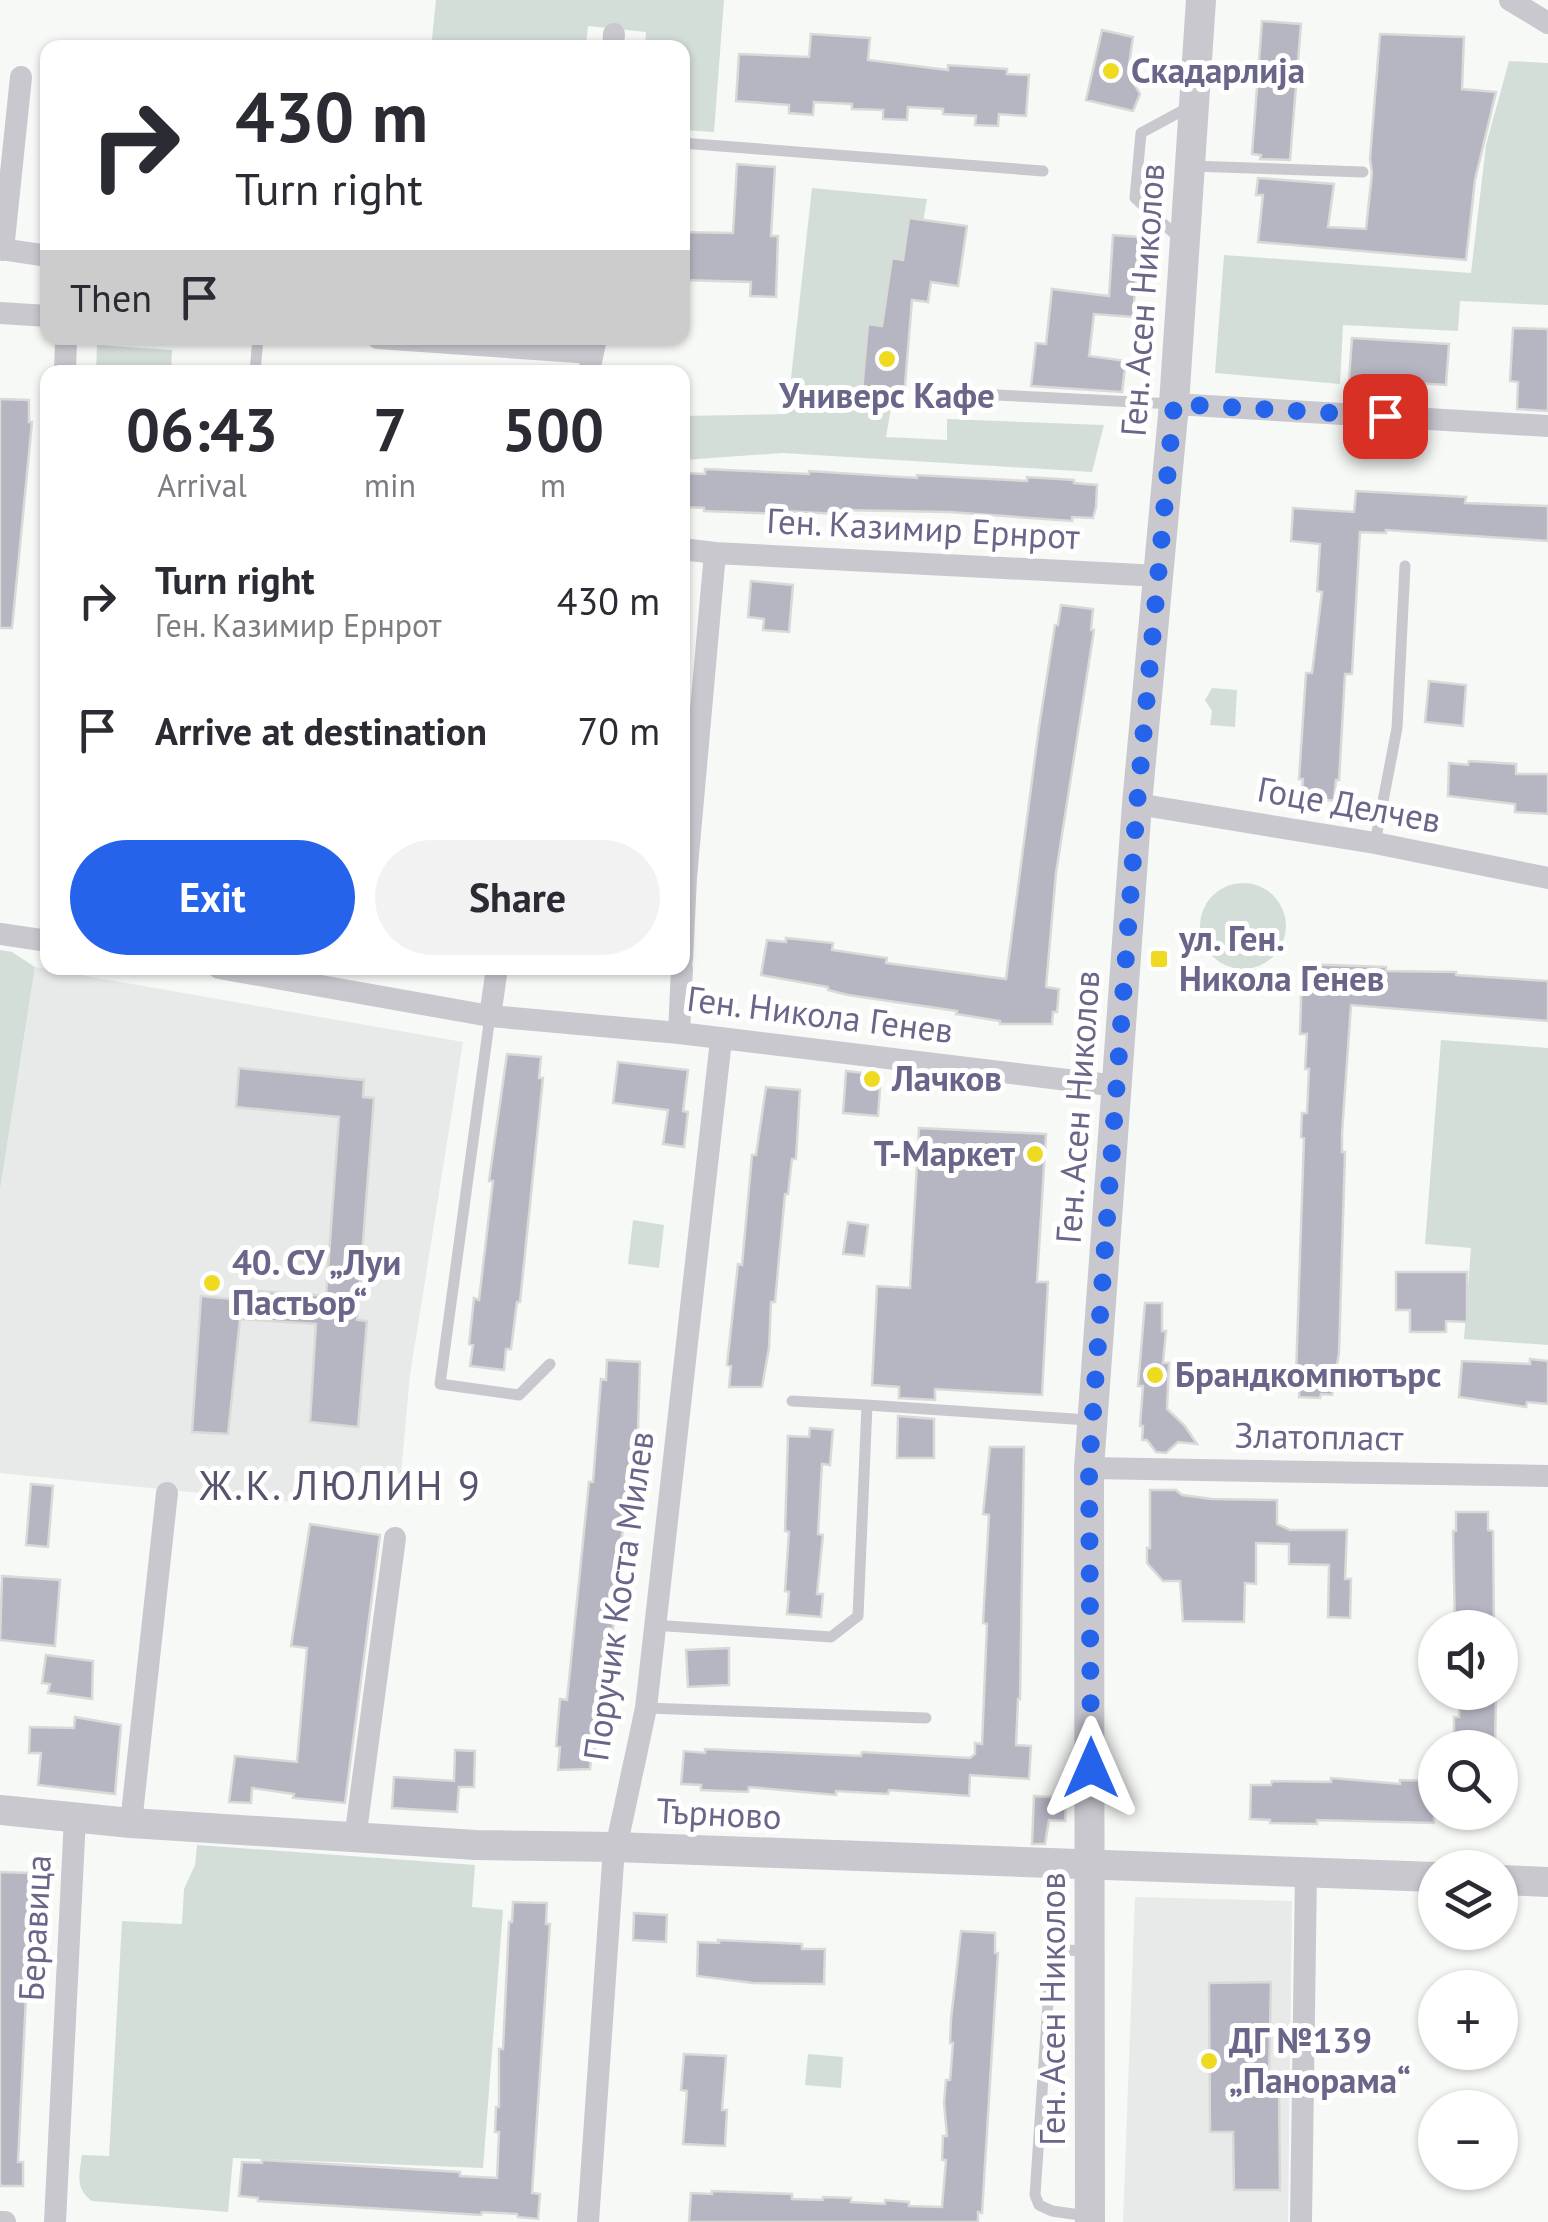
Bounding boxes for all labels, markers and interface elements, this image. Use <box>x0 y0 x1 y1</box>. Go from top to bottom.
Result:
place label: Скадарлиjа <box>1131 47 1305 93</box>
marker: Скадарлиjа <box>1100 60 1122 82</box>
text: 430 m <box>235 71 428 161</box>
icon: right <box>70 80 200 210</box>
text: Turn right <box>235 159 423 217</box>
street label: Ген. Асен Николов <box>1110 162 1174 438</box>
icon: arrive <box>172 270 227 325</box>
text: Then <box>70 273 152 322</box>
marker: Универс Кафе <box>876 348 898 370</box>
place label: Универс Кафе <box>778 372 995 418</box>
pin <box>1343 374 1428 459</box>
icon: arrive <box>1358 389 1413 444</box>
text: 06:43 <box>126 390 278 468</box>
text: 7 <box>373 390 407 468</box>
text: 500 <box>502 390 604 468</box>
text: Arrival <box>157 464 247 506</box>
text: min <box>364 464 416 506</box>
text: m <box>540 464 566 506</box>
street label: Ген. Казимир Ернрот <box>765 497 1081 559</box>
text: Turn right <box>155 555 315 604</box>
icon: right <box>70 573 125 628</box>
text: 430 m <box>557 576 660 625</box>
text: Ген. Казимир Ернрот <box>155 604 441 646</box>
icon: arrive <box>70 703 125 758</box>
text: Arrive at destination <box>155 706 487 755</box>
text: 70 m <box>578 706 660 755</box>
street label: Гоце Делчев <box>1254 765 1444 843</box>
button: Exit <box>70 840 355 955</box>
button: Share <box>375 840 660 955</box>
place label: ул. Ген. Никола Генев <box>1178 915 1384 1001</box>
marker: ул. Ген. Никола Генев <box>1148 948 1170 970</box>
street label: Ген. Асен Николов <box>1045 969 1109 1245</box>
street label: Ген. Никола Генев <box>684 975 956 1053</box>
place label: Лачков <box>891 1055 1002 1101</box>
marker: Лачков <box>861 1068 883 1090</box>
place label: Т-Маркет <box>874 1130 1015 1176</box>
marker: Т-Маркет <box>1024 1143 1046 1165</box>
place label: 40. СУ „Луи Пастьор“ <box>232 1239 401 1325</box>
marker: 40. СУ „Луи Пастьор“ <box>201 1272 223 1294</box>
place label: Брандкомпютърс <box>1175 1351 1441 1397</box>
marker: Брандкомпютърс <box>1144 1364 1166 1386</box>
street label: Златопласт <box>1234 1412 1404 1460</box>
street label: Поручик Коста Милев <box>572 1428 664 1764</box>
district label: Ж.К. ЛЮЛИН 9 <box>199 1459 482 1511</box>
map controls <box>1418 1610 1518 2190</box>
button: sound <box>1418 1610 1518 1710</box>
position arrow <box>1039 1716 1143 1820</box>
button: search <box>1418 1730 1518 1830</box>
street label: Търново <box>655 1787 783 1839</box>
button: layers <box>1418 1850 1518 1950</box>
street label: Беравица <box>7 1854 61 2002</box>
street label: Ген. Асен Николов <box>1029 1872 1075 2146</box>
button: + <box>1418 1970 1518 2070</box>
place label: ДГ №139 „Панорама“ <box>1229 2017 1411 2103</box>
marker: ДГ №139 „Панорама“ <box>1198 2050 1220 2072</box>
button: − <box>1418 2090 1518 2190</box>

